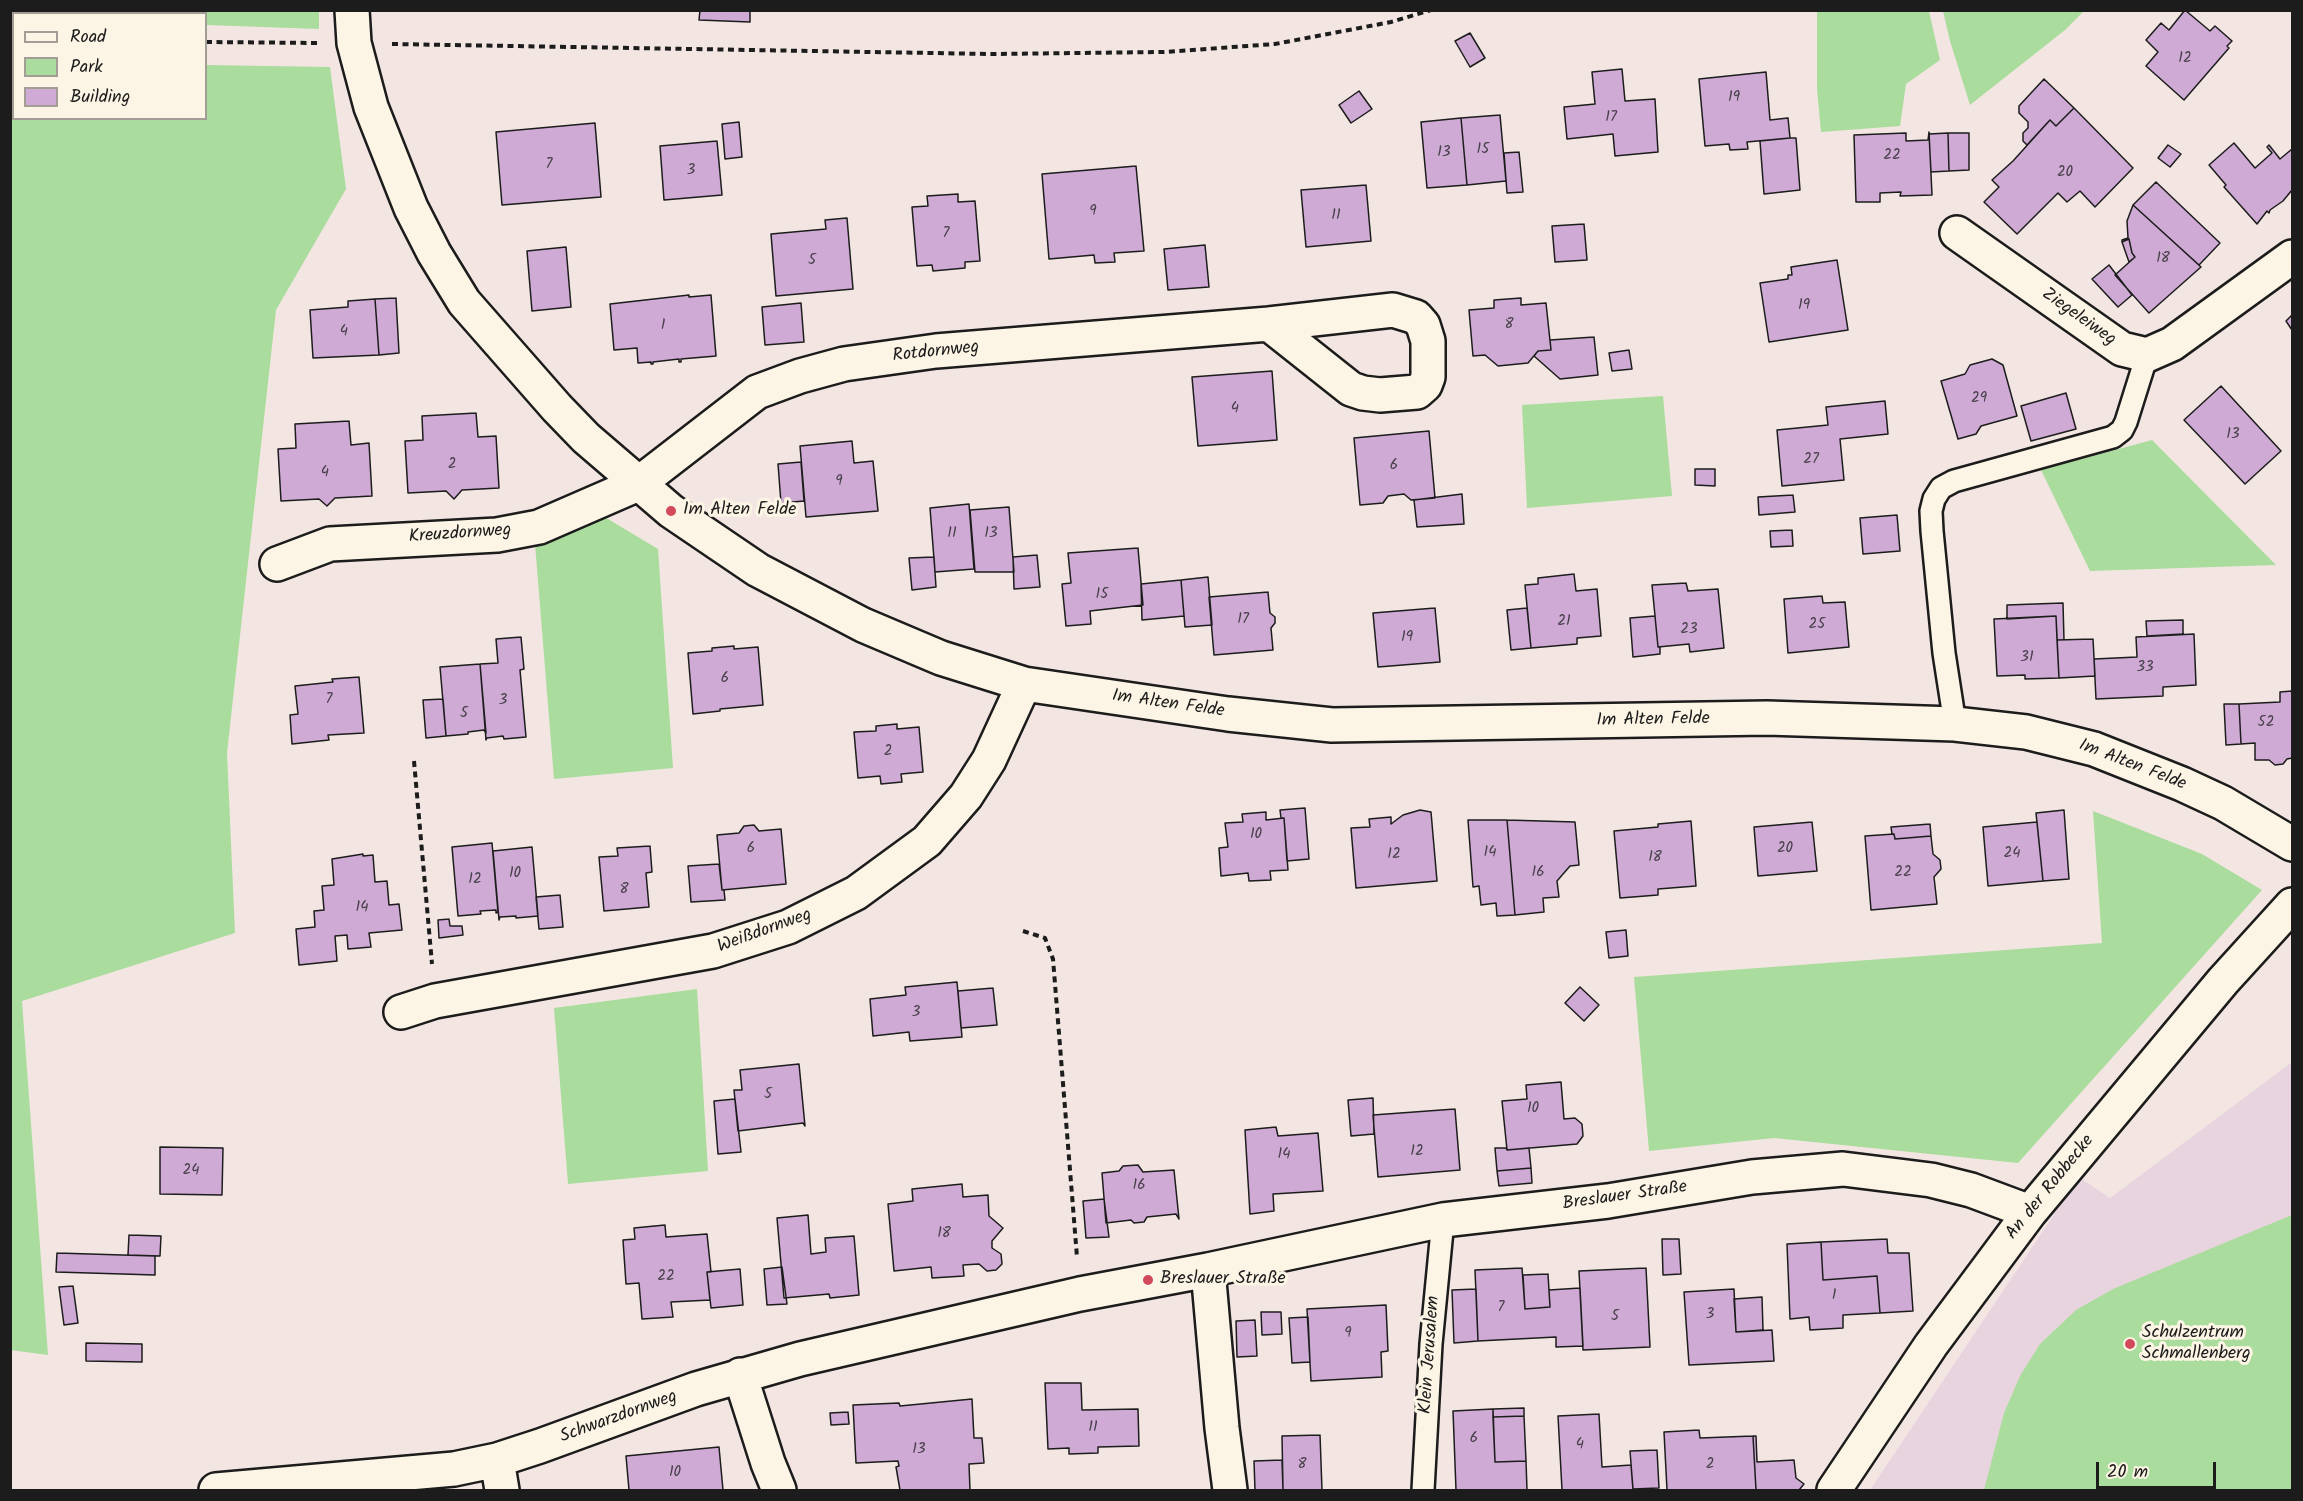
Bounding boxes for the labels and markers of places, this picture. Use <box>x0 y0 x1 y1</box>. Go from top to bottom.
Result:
place label: Im Alten Felde <box>683 500 796 522</box>
marker: Im Alten Felde <box>664 504 678 518</box>
place label: Breslauer Straße <box>1160 1269 1286 1291</box>
marker: Breslauer Straße <box>1141 1273 1155 1287</box>
place label: Schulzentrum Schmallenberg <box>2142 1323 2251 1366</box>
marker: Schulzentrum Schmallenberg <box>2123 1337 2137 1351</box>

